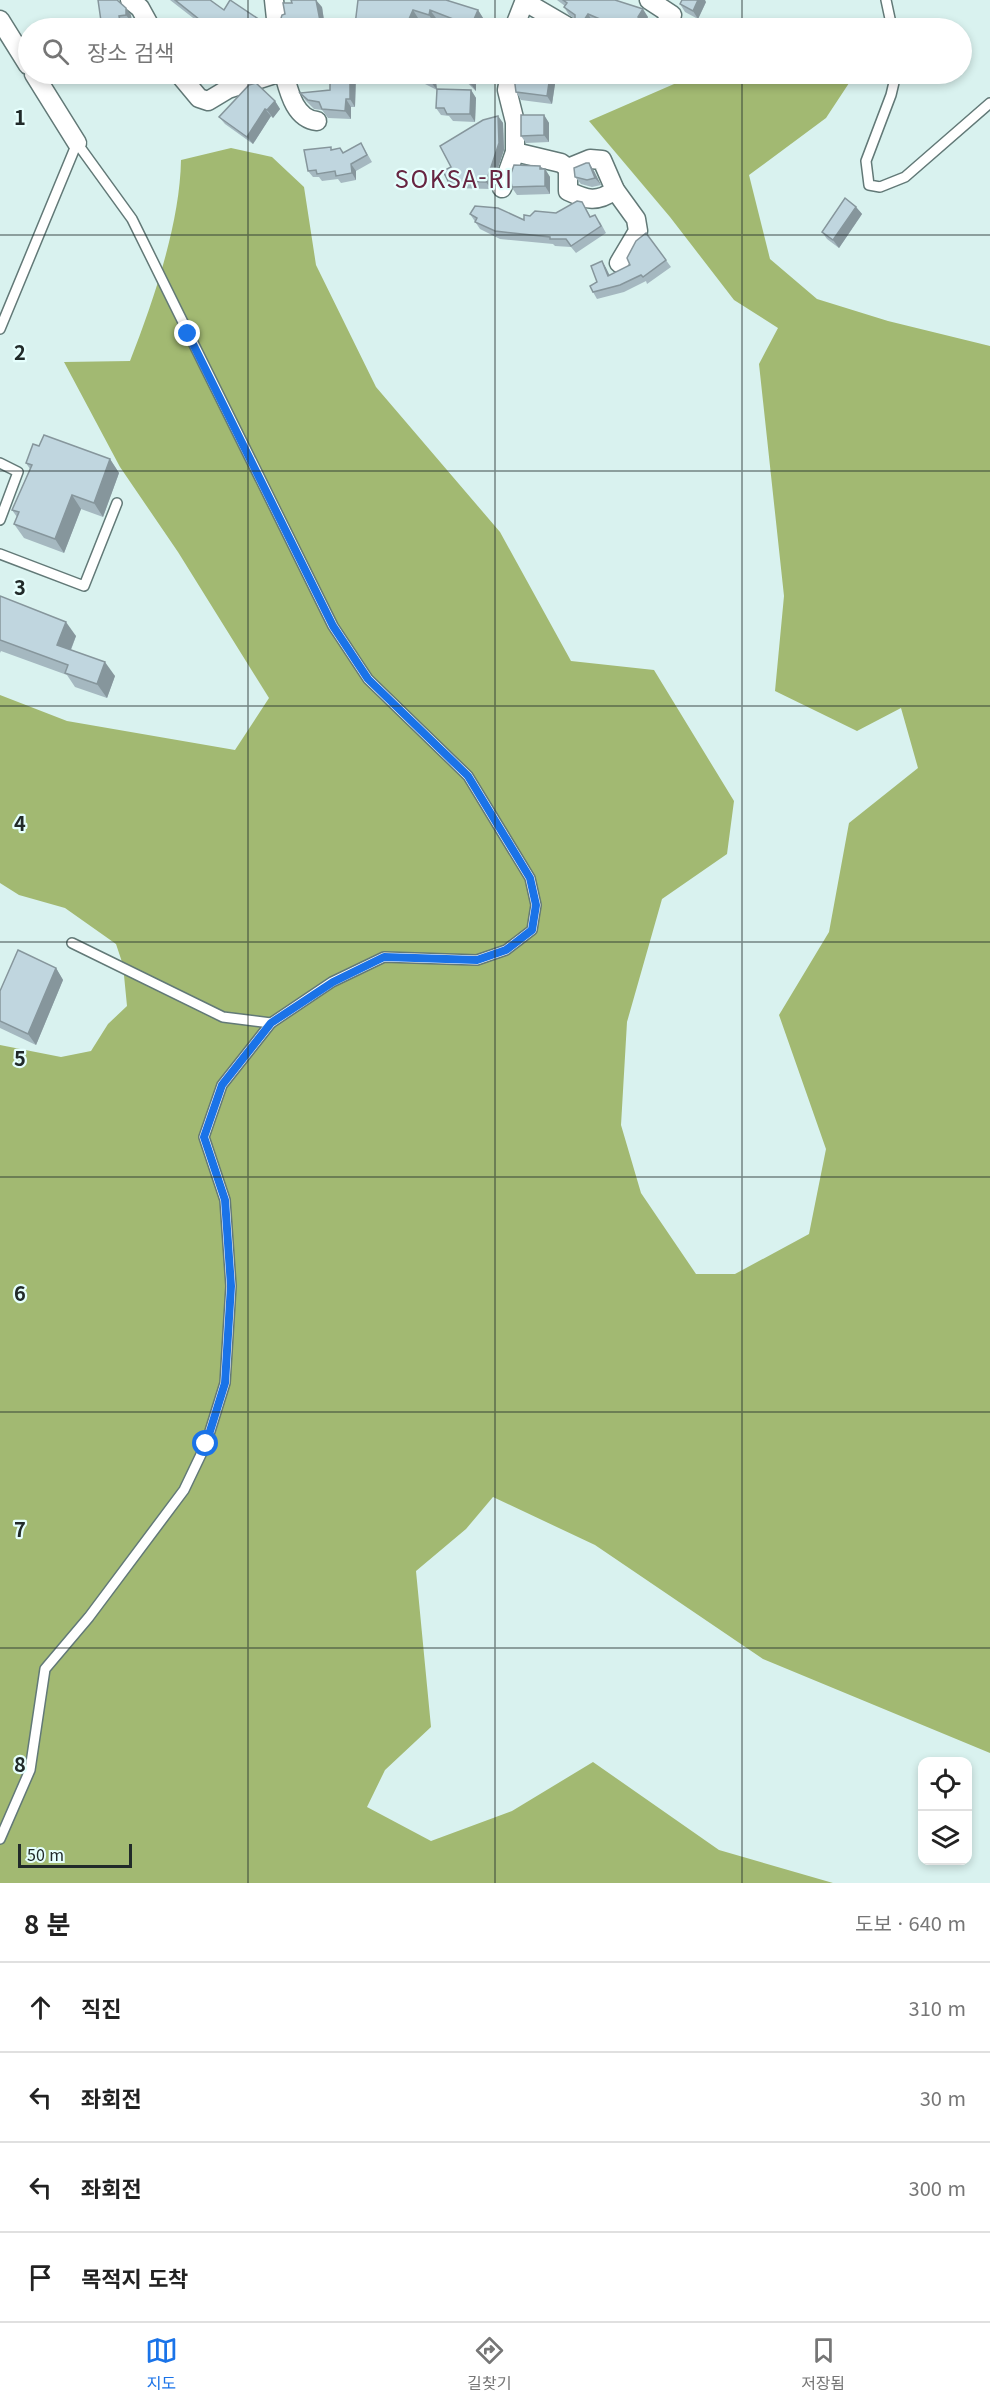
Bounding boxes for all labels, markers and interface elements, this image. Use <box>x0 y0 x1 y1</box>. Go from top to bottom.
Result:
search box <box>18 18 972 84</box>
icon: search <box>39 35 72 68</box>
text: 장소 검색 <box>87 35 174 67</box>
text: 1 <box>14 102 26 131</box>
district label: SOKSA-RI <box>395 160 513 195</box>
route end <box>174 320 200 346</box>
text: 2 <box>14 337 26 366</box>
text: 3 <box>14 572 26 601</box>
text: 4 <box>14 808 26 837</box>
text: 5 <box>14 1043 26 1072</box>
text: 6 <box>14 1278 26 1307</box>
route start <box>192 1430 218 1456</box>
text: 7 <box>14 1514 26 1543</box>
text: 8 <box>14 1749 26 1778</box>
map controls <box>918 1757 972 1865</box>
button: locate <box>918 1757 972 1811</box>
button: layers <box>918 1811 972 1865</box>
scale bar <box>18 1841 132 1868</box>
text: 50 m <box>27 1842 64 1866</box>
text: 8 분 <box>24 1904 71 1941</box>
text: 도보 · 640 m <box>855 1908 966 1937</box>
icon: ahead <box>24 1991 57 2024</box>
text: 직진 <box>81 1991 121 2023</box>
text: 310 m <box>909 1993 966 2022</box>
icon: left <box>24 2081 57 2114</box>
text: 좌회전 <box>81 2081 142 2113</box>
text: 30 m <box>920 2083 966 2112</box>
icon: left <box>24 2171 57 2204</box>
text: 좌회전 <box>81 2171 142 2203</box>
text: 300 m <box>909 2173 966 2202</box>
icon: arrive <box>24 2261 57 2294</box>
text: 목적지 도착 <box>81 2261 188 2293</box>
tab: 지도 <box>145 2334 178 2394</box>
tab: 길찾기 <box>467 2334 511 2394</box>
tab: 저장됨 <box>801 2334 845 2394</box>

